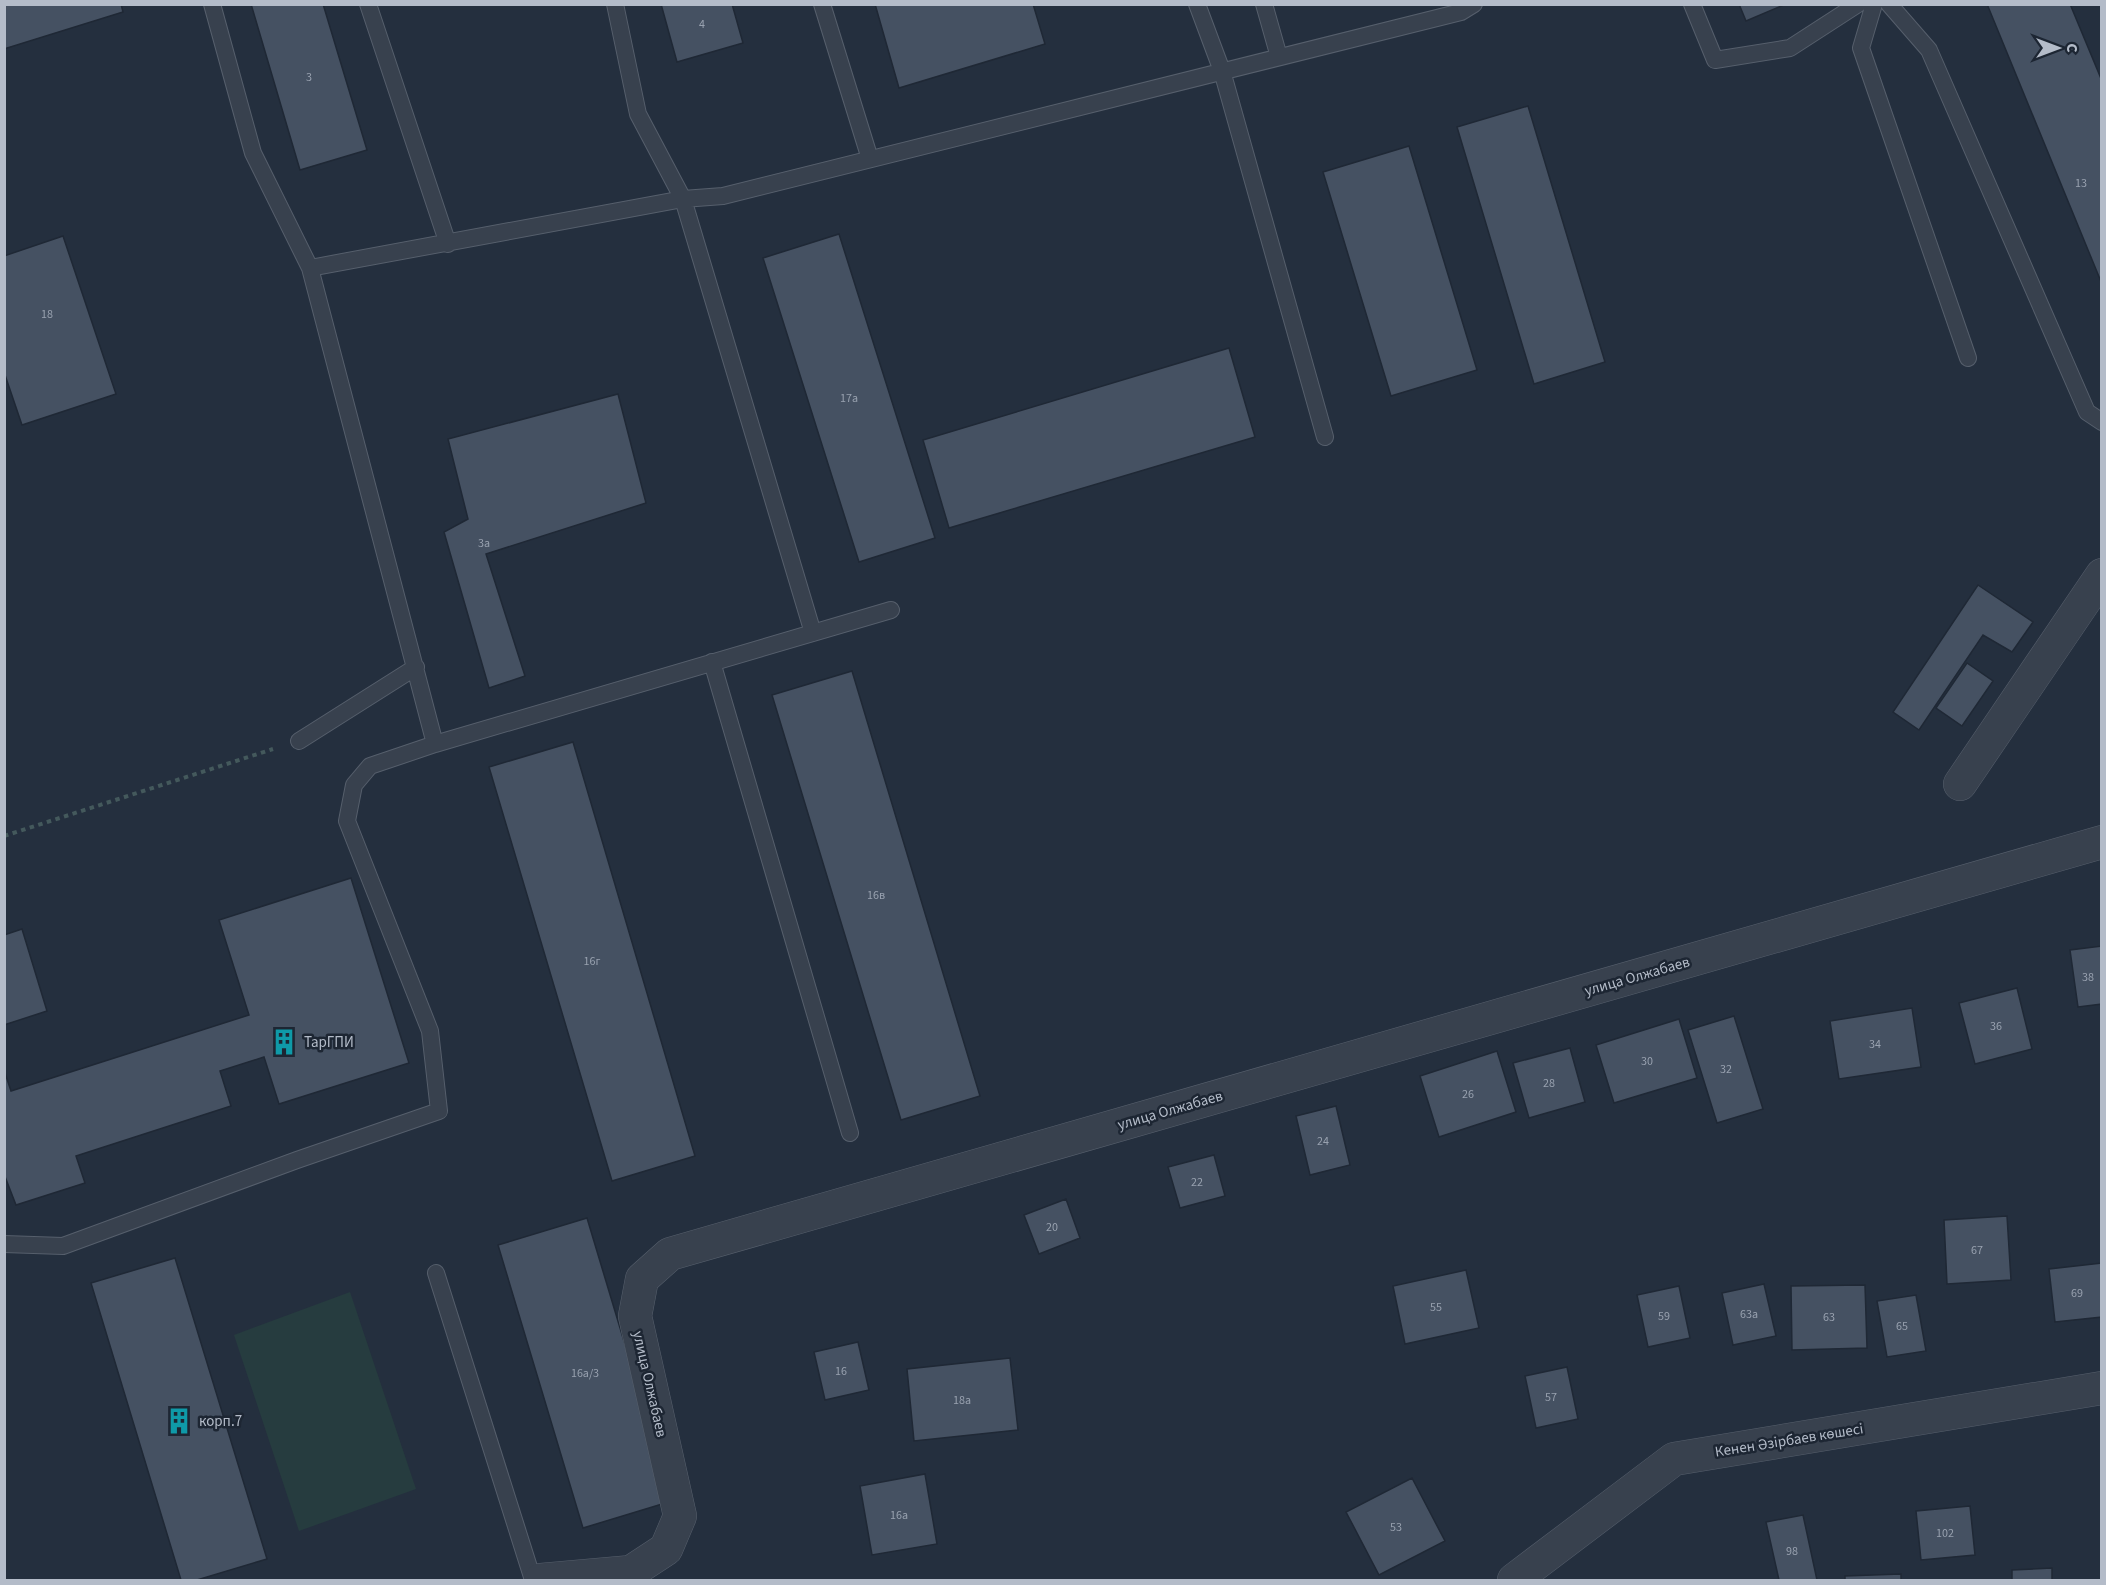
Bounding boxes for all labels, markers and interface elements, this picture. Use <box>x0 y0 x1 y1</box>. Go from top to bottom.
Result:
house number: 4 <box>699 16 705 33</box>
north arrow <box>2028 18 2088 78</box>
text: С <box>2061 43 2083 53</box>
house number: 3 <box>306 69 312 86</box>
house number: 13 <box>2075 175 2087 192</box>
house number: 18 <box>41 306 53 323</box>
house number: 17а <box>840 390 858 407</box>
house number: 3а <box>478 535 490 552</box>
house number: 16в <box>867 887 885 904</box>
street label: улица Олжабаев <box>1582 951 1693 1002</box>
house number: 16г <box>584 953 600 970</box>
house number: 38 <box>2082 969 2094 986</box>
house number: 36 <box>1990 1018 2002 1035</box>
building icon: ТарГПИ <box>269 1027 299 1057</box>
place label: ТарГПИ <box>304 1032 354 1053</box>
house number: 34 <box>1869 1036 1881 1053</box>
house number: 30 <box>1641 1053 1653 1070</box>
house number: 32 <box>1720 1061 1732 1078</box>
house number: 28 <box>1543 1075 1555 1092</box>
street label: улица Олжабаев <box>1115 1085 1226 1136</box>
house number: 26 <box>1462 1086 1474 1103</box>
house number: 24 <box>1317 1133 1329 1150</box>
house number: 22 <box>1191 1174 1203 1191</box>
house number: 20 <box>1046 1219 1058 1236</box>
house number: 67 <box>1971 1242 1983 1259</box>
house number: 69 <box>2071 1285 2083 1302</box>
house number: 55 <box>1430 1299 1442 1316</box>
house number: 63а <box>1740 1306 1758 1323</box>
house number: 59 <box>1658 1308 1670 1325</box>
house number: 63 <box>1823 1309 1835 1326</box>
house number: 65 <box>1896 1318 1908 1335</box>
street label: улица Олжабаев <box>627 1329 672 1440</box>
house number: 16 <box>835 1363 847 1380</box>
house number: 16а/3 <box>571 1365 599 1382</box>
house number: 57 <box>1545 1389 1557 1406</box>
house number: 18а <box>953 1392 971 1409</box>
building icon: корп.7 <box>164 1406 194 1436</box>
place label: корп.7 <box>199 1411 242 1432</box>
street label: Кенен Әзірбаев көшесі <box>1713 1418 1865 1463</box>
house number: 16а <box>890 1507 908 1524</box>
house number: 53 <box>1390 1519 1402 1536</box>
house number: 102 <box>1936 1525 1954 1542</box>
house number: 98 <box>1786 1543 1798 1560</box>

